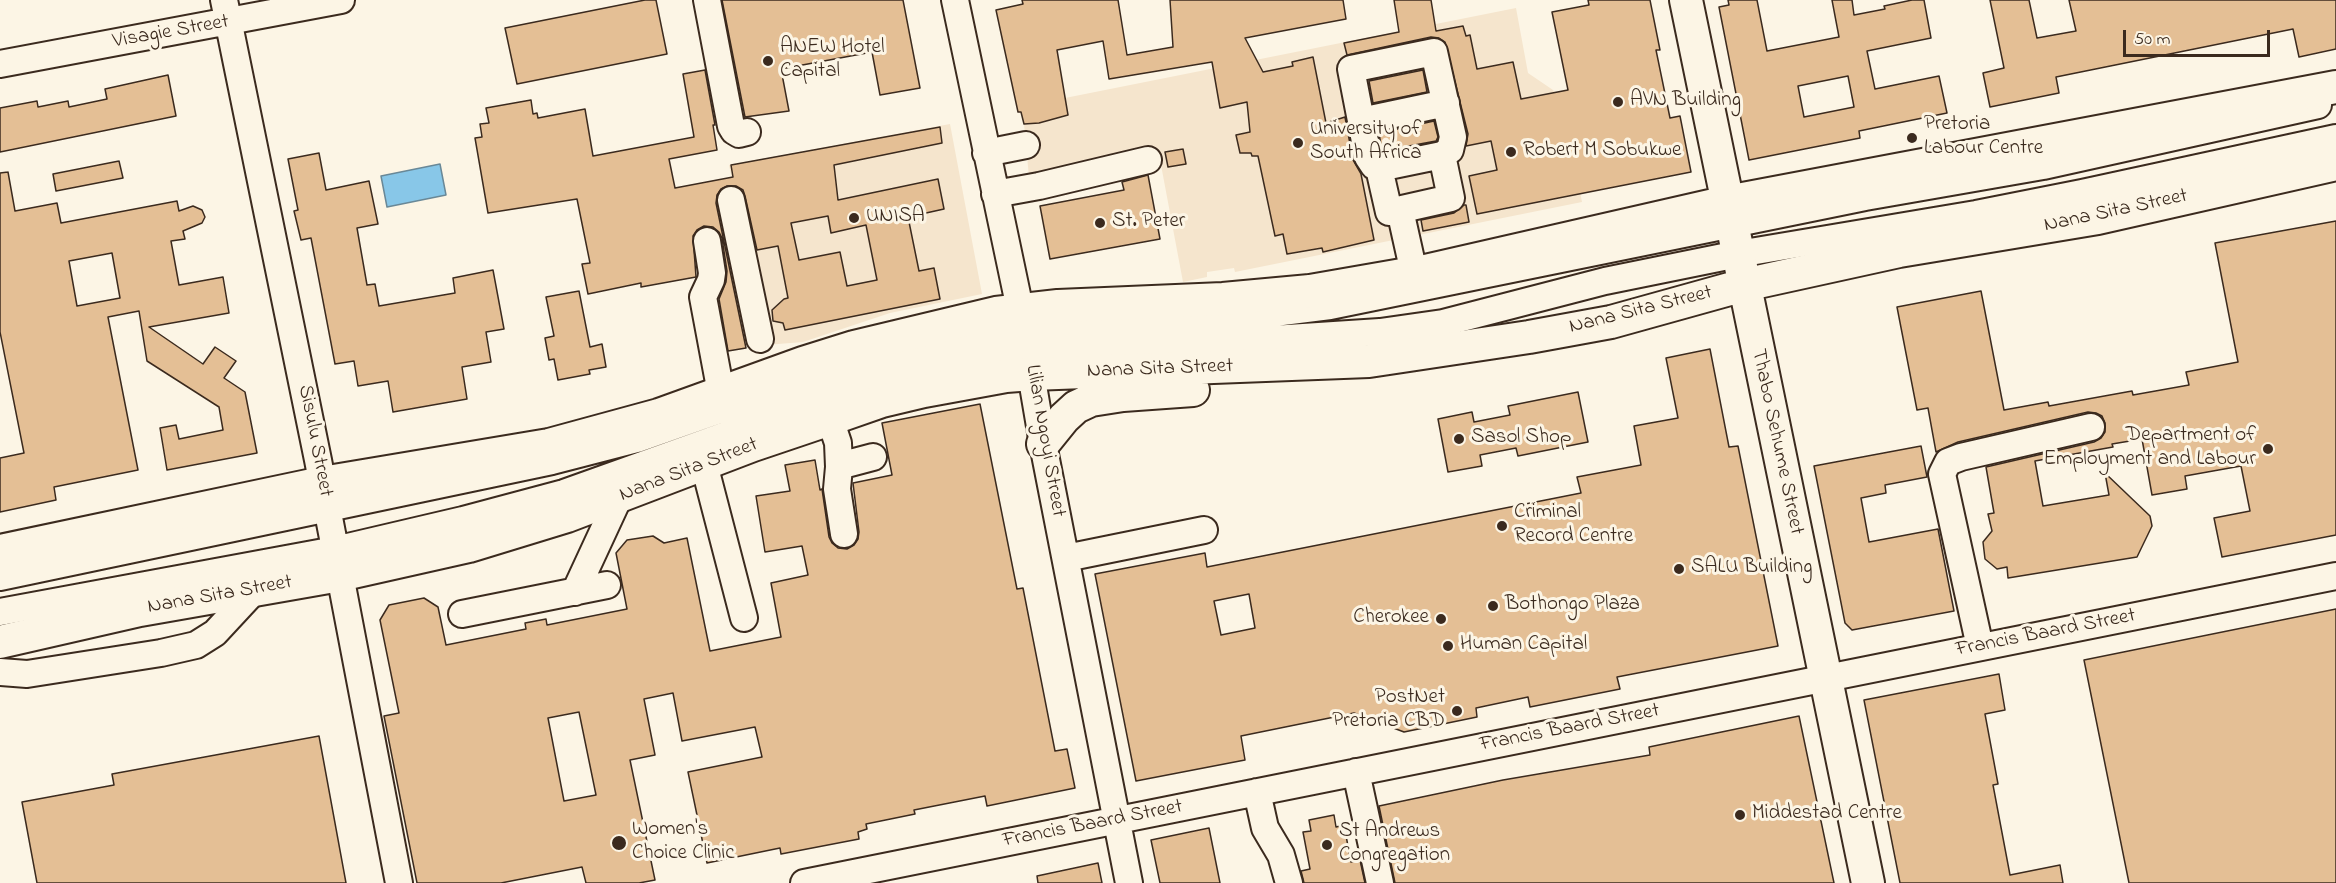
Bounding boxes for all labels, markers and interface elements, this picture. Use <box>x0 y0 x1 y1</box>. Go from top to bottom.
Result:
street label: Visagie Street <box>111 10 231 56</box>
scale bar <box>2126 18 2273 56</box>
text: 50 m <box>2134 27 2171 53</box>
place label: ANEW Hotel Capital <box>780 36 884 86</box>
marker: ANEW Hotel Capital <box>761 54 775 68</box>
place label: AVN Building <box>1630 89 1741 115</box>
marker: AVN Building <box>1611 95 1625 109</box>
place label: Pretoria Labour Centre <box>1924 113 2043 163</box>
place label: University of South Africa <box>1310 118 1422 168</box>
marker: Pretoria Labour Centre <box>1905 131 1919 145</box>
marker: University of South Africa <box>1291 136 1305 150</box>
place label: Robert M Sobukwe <box>1523 139 1681 165</box>
marker: Robert M Sobukwe <box>1504 145 1518 159</box>
street label: Nana Sita Street <box>2042 184 2190 240</box>
place label: UNISA <box>866 205 925 231</box>
place label: St. Peter <box>1112 210 1185 236</box>
marker: UNISA <box>847 211 861 225</box>
marker: St. Peter <box>1093 216 1107 230</box>
street label: Nana Sita Street <box>1567 281 1715 341</box>
street label: Thabo Sehume Street <box>1744 347 1808 537</box>
street label: Nana Sita Street <box>1086 355 1234 385</box>
street label: Lilian Ngoyi Street <box>1018 363 1070 519</box>
street label: Sisulu Street <box>291 383 337 499</box>
place label: Department of Employment and Labour <box>2043 424 2256 474</box>
place label: Sasol Shop <box>1471 426 1571 452</box>
marker: Sasol Shop <box>1452 432 1466 446</box>
street label: Nana Sita Street <box>616 433 762 509</box>
marker: Department of Employment and Labour <box>2261 442 2275 456</box>
place label: Criminal Record Centre <box>1514 501 1633 551</box>
marker: Criminal Record Centre <box>1495 519 1509 533</box>
place label: SALU Building <box>1691 556 1812 582</box>
marker: SALU Building <box>1672 562 1686 576</box>
street label: Nana Sita Street <box>146 571 294 621</box>
place label: Bothongo Plaza <box>1505 593 1640 619</box>
marker: Bothongo Plaza <box>1486 599 1500 613</box>
street label: Francis Baard Street <box>1954 604 2138 664</box>
place label: Cherokee <box>1353 606 1429 632</box>
marker: Cherokee <box>1434 612 1448 626</box>
place label: Human Capital <box>1460 633 1587 659</box>
marker: Human Capital <box>1441 639 1455 653</box>
place label: PostNet Pretoria CBD <box>1332 686 1445 736</box>
street label: Francis Baard Street <box>1478 699 1662 759</box>
marker: PostNet Pretoria CBD <box>1450 704 1464 718</box>
street label: Francis Baard Street <box>1001 795 1185 855</box>
place label: Middestad Centre <box>1752 802 1902 828</box>
marker: Middestad Centre <box>1733 808 1747 822</box>
place label: Women's Choice Clinic <box>632 818 734 868</box>
place label: St Andrews Congregation <box>1339 820 1450 870</box>
marker: Women's Choice Clinic <box>610 834 628 852</box>
marker: St Andrews Congregation <box>1320 838 1334 852</box>

